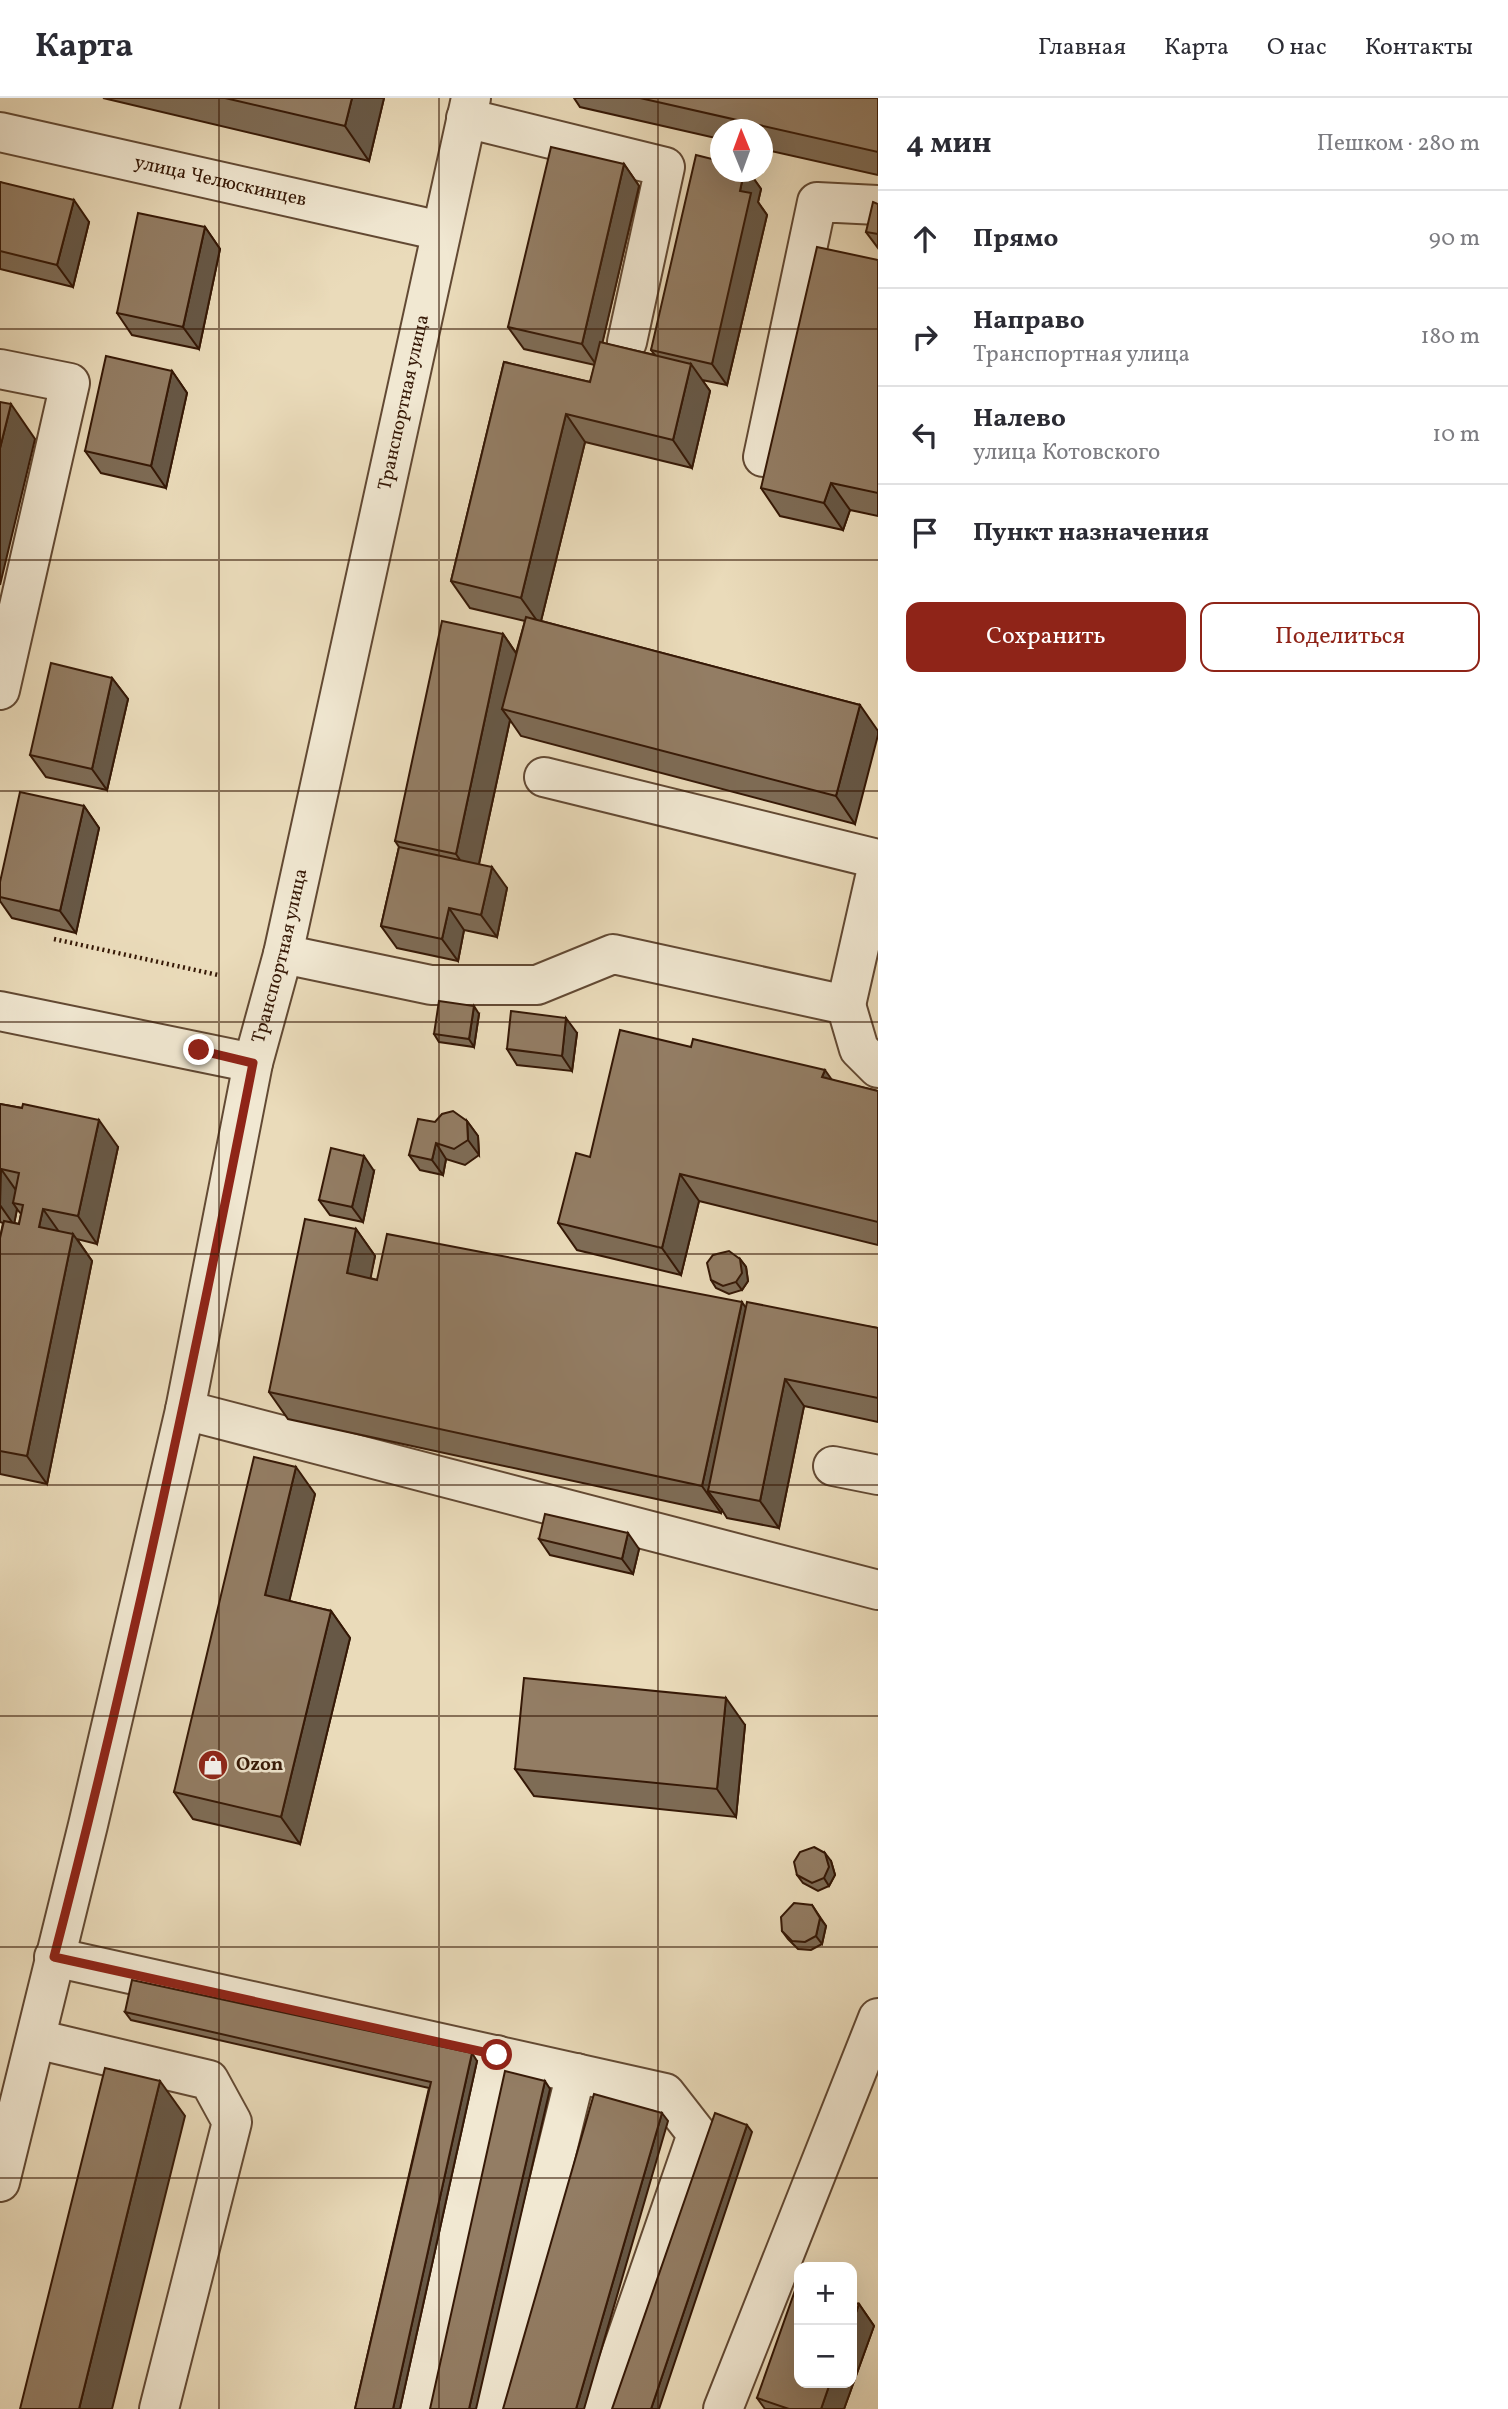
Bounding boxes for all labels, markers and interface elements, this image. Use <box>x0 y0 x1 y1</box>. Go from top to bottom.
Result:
text: Карта <box>35 25 133 71</box>
text: Главная <box>1038 31 1126 65</box>
text: Карта <box>1164 31 1229 65</box>
text: О нас <box>1267 31 1327 65</box>
text: Контакты <box>1365 31 1473 65</box>
north arrow <box>710 119 773 182</box>
text: 4 мин <box>906 123 991 165</box>
text: Пешком · 280 m <box>1317 128 1480 160</box>
street label: улица Челюскинцев <box>132 150 309 213</box>
icon: ahead <box>906 220 944 258</box>
text: Прямо <box>973 221 1058 257</box>
text: 90 m <box>1429 223 1480 255</box>
text: Направо <box>973 303 1085 339</box>
street label: Транспортная улица <box>372 312 436 493</box>
icon: right <box>906 318 944 356</box>
text: 180 m <box>1421 321 1480 353</box>
text: Транспортная улица <box>973 339 1190 371</box>
text: Налево <box>973 401 1066 437</box>
icon: left <box>906 416 944 454</box>
text: 10 m <box>1432 419 1480 451</box>
text: улица Котовского <box>973 437 1160 469</box>
icon: arrive <box>906 514 944 552</box>
text: Пункт назначения <box>973 515 1209 551</box>
button: Сохранить <box>906 602 1186 672</box>
button: Поделиться <box>1200 602 1480 672</box>
street label: Транспортная улица <box>246 866 314 1046</box>
route end <box>183 1034 214 1065</box>
shop icon: Ozon <box>196 1748 230 1782</box>
place label: Ozon <box>236 1752 283 1778</box>
route start <box>481 2039 512 2070</box>
map controls <box>794 2262 857 2388</box>
button: + <box>794 2262 857 2325</box>
button: − <box>794 2325 857 2388</box>

